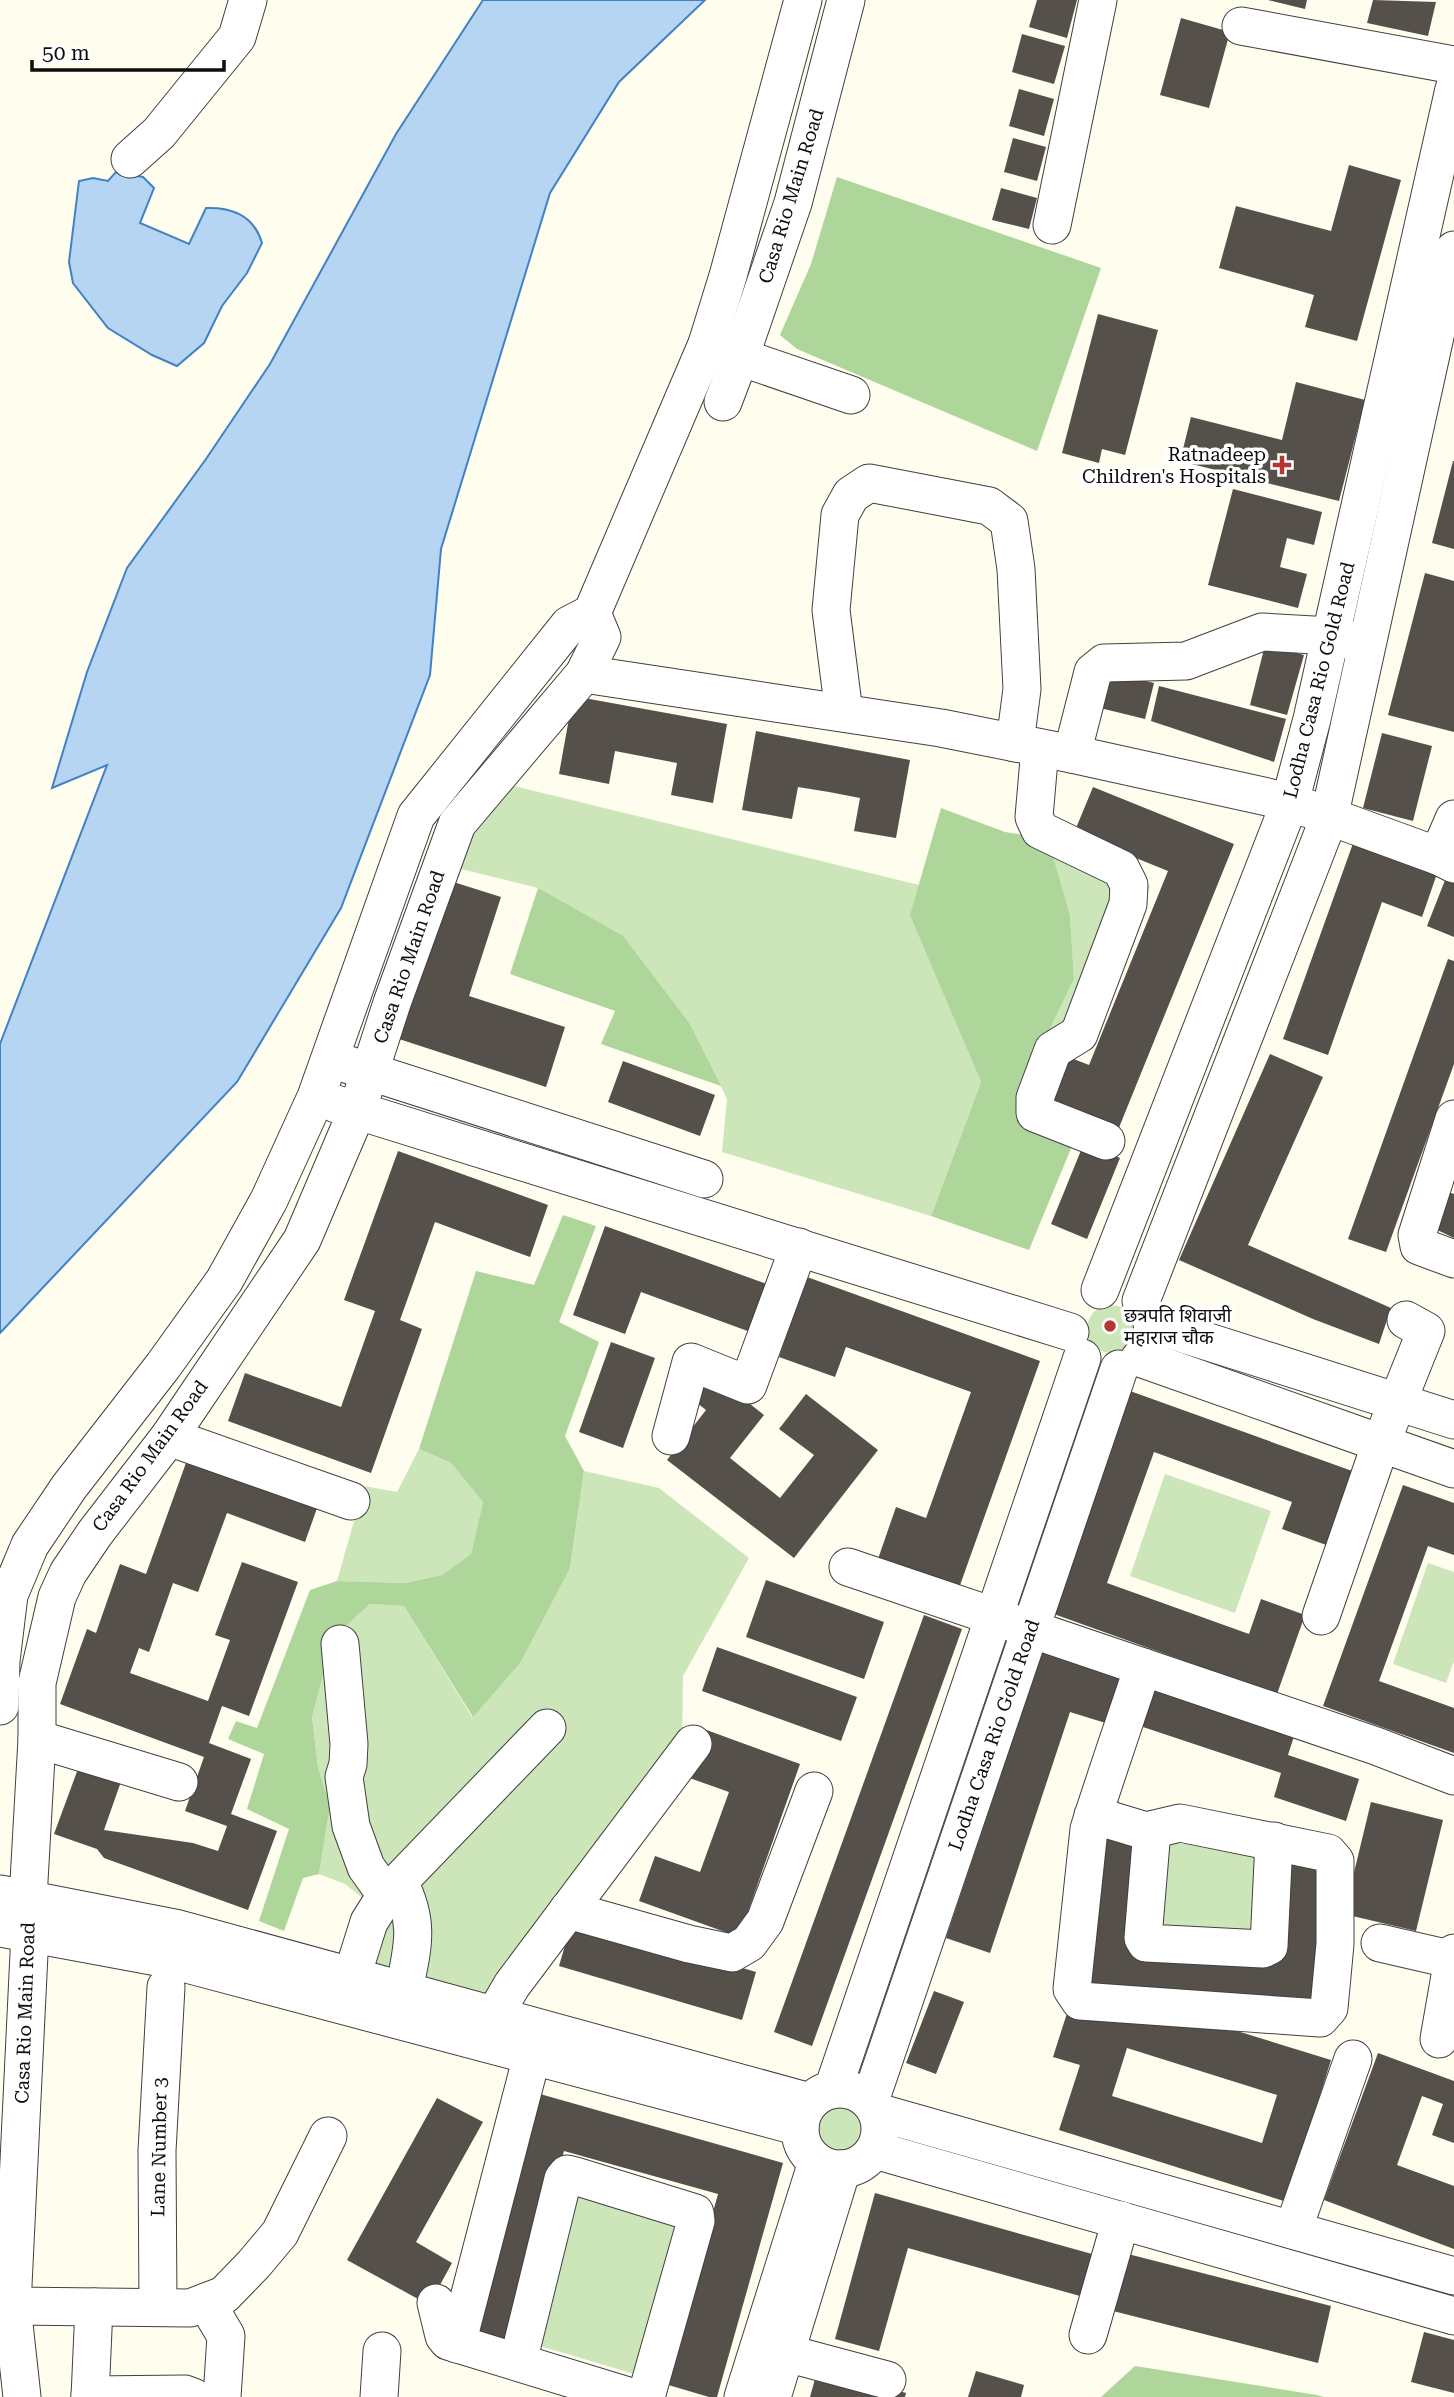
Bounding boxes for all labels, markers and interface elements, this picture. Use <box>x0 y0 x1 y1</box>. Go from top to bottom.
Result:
scale bar <box>32 28 224 72</box>
text: 50 m <box>42 41 90 65</box>
street label: Casa Rio Main Road <box>753 106 829 286</box>
place label: Ratnadeep Children's Hospitals <box>1082 443 1266 488</box>
marker: Ratnadeep Children's Hospitals <box>1272 455 1292 475</box>
street label: Lodha Casa Rio Gold Road <box>1278 559 1360 801</box>
street label: Casa Rio Main Road <box>369 867 449 1047</box>
place label: छत्रपति शिवाजी महाराज चौक <box>1124 1304 1233 1349</box>
marker: छत्रपति शिवाजी महाराज चौक <box>1102 1318 1118 1334</box>
street label: Casa Rio Main Road <box>87 1376 213 1536</box>
street label: Lodha Casa Rio Gold Road <box>944 1616 1044 1854</box>
street label: Casa Rio Main Road <box>10 1922 40 2104</box>
street label: Lane Number 3 <box>146 2077 172 2217</box>

